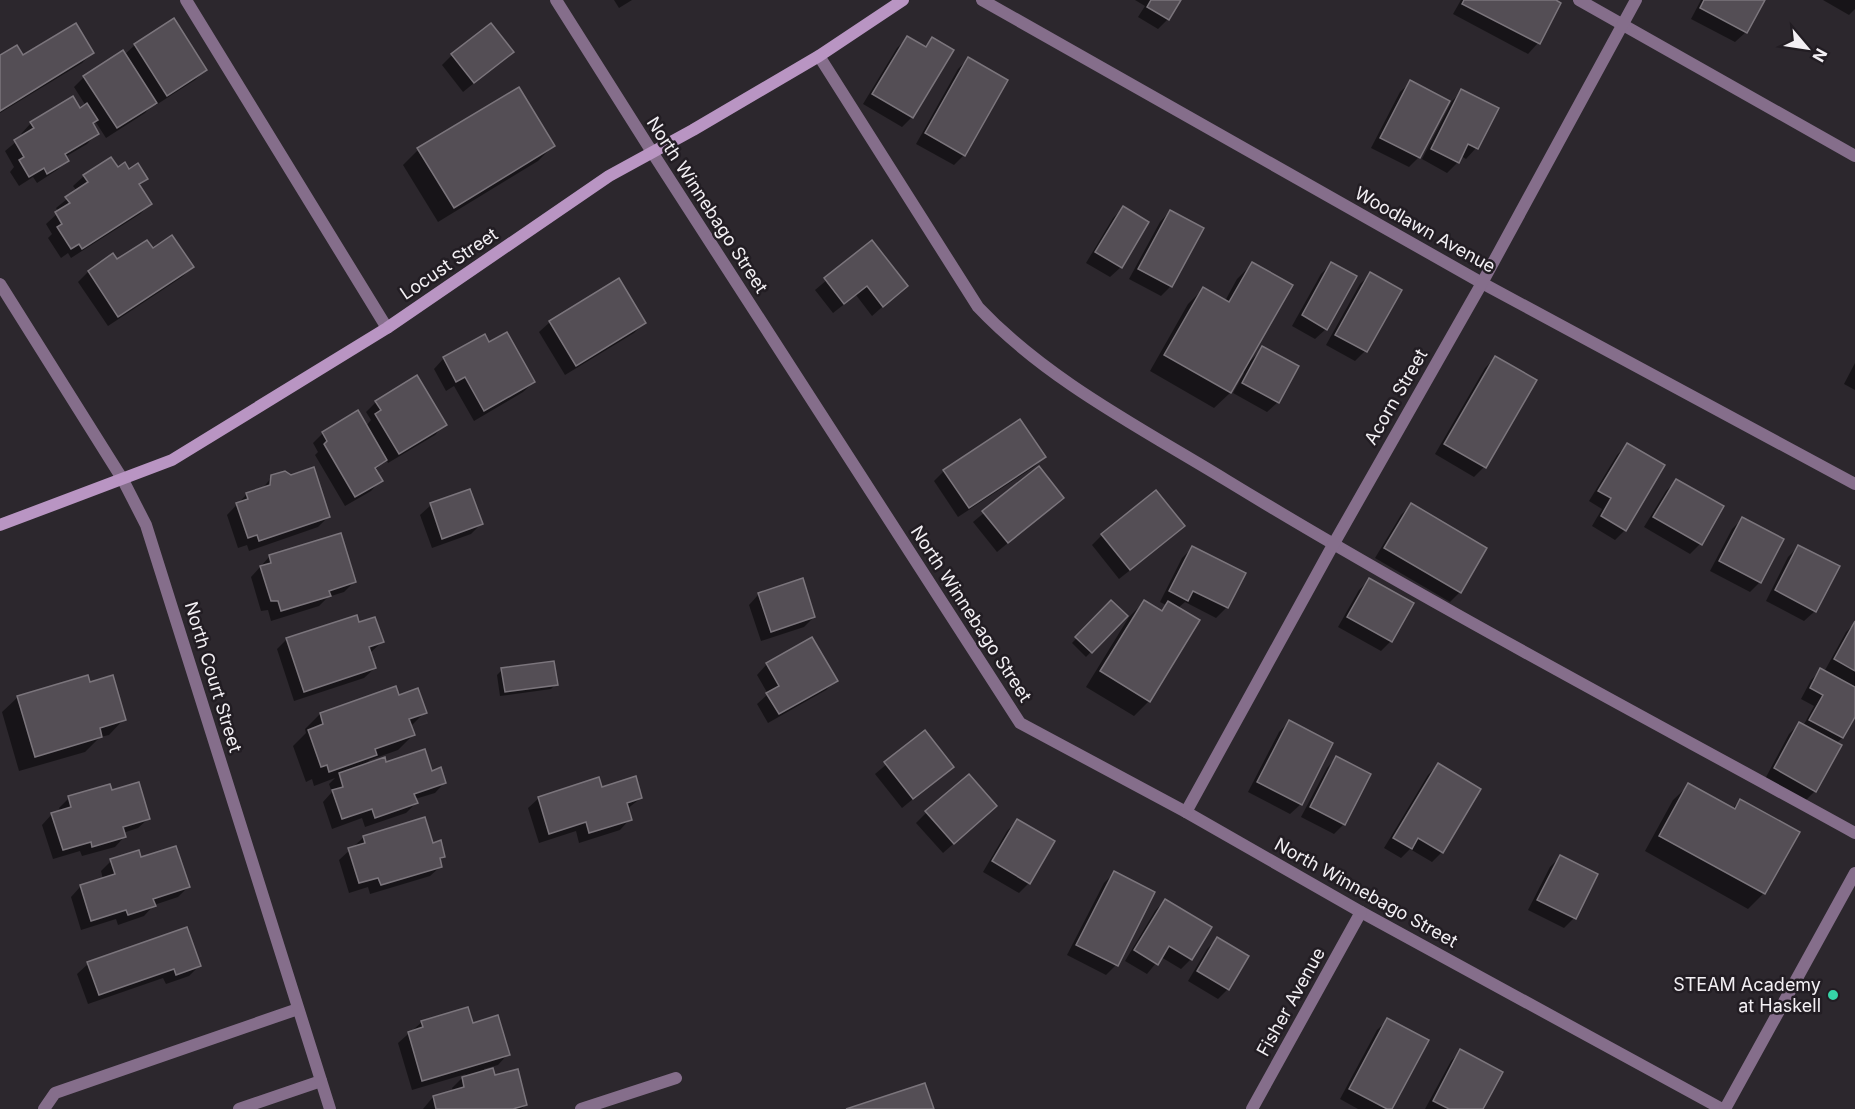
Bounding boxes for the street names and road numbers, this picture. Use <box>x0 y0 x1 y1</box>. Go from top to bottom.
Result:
street label: North Winnebago Street <box>643 113 772 297</box>
street label: Woodlawn Avenue <box>1351 182 1499 277</box>
street label: Locust Street <box>396 223 502 304</box>
street label: Acorn Street <box>1360 345 1431 448</box>
street label: North Winnebago Street <box>907 522 1036 706</box>
street label: North Court Street <box>181 599 246 755</box>
street label: North Winnebago Street <box>1271 833 1461 952</box>
street label: Fisher Avenue <box>1252 944 1329 1060</box>

